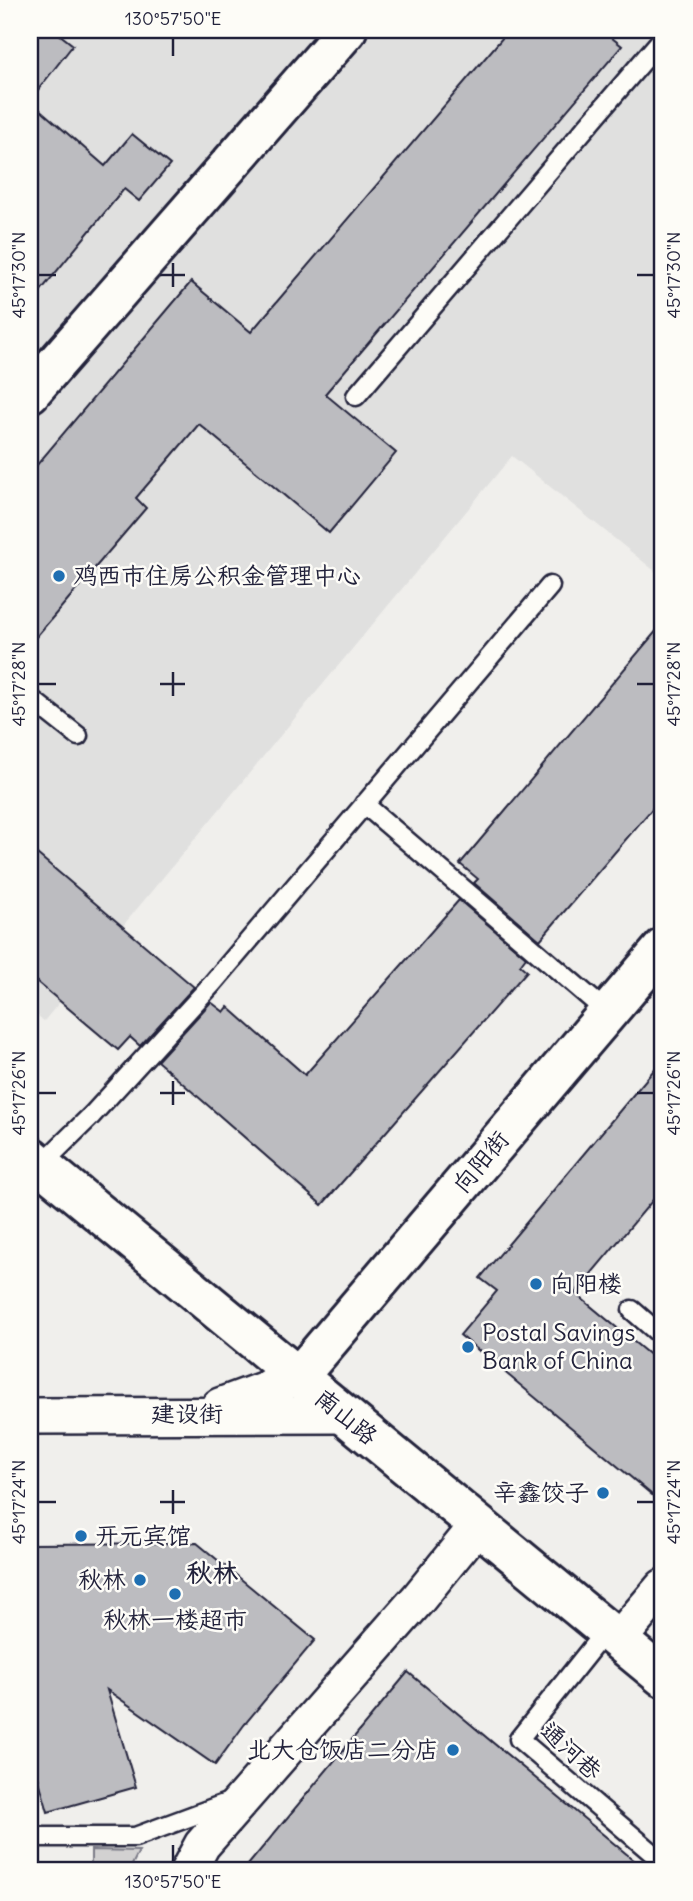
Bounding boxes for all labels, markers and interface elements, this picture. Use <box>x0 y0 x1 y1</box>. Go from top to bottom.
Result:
text: 130°57'50"E <box>125 7 221 30</box>
text: 45°17'30"N <box>7 232 30 318</box>
text: 45°17'30"N <box>662 232 685 318</box>
place label: 鸡西市住房公积金管理中心 <box>73 560 361 590</box>
marker: 鸡西市住房公积金管理中心 <box>51 568 67 584</box>
text: 45°17'28"N <box>7 642 30 726</box>
text: 45°17'28"N <box>662 642 685 726</box>
text: 45°17'26"N <box>7 1051 30 1136</box>
text: 45°17'26"N <box>662 1051 685 1136</box>
street label: 向阳街 <box>446 1124 515 1199</box>
place label: 向阳楼 <box>550 1268 622 1298</box>
marker: 向阳楼 <box>528 1276 544 1292</box>
place label: Postal Savings Bank of China <box>482 1317 635 1375</box>
marker: Postal Savings Bank of China <box>460 1339 476 1355</box>
street label: 南山路 <box>309 1382 384 1451</box>
street label: 建设街 <box>151 1398 223 1428</box>
text: 45°17'24"N <box>7 1460 30 1544</box>
text: 45°17'24"N <box>662 1460 685 1544</box>
place label: 辛鑫饺子 <box>493 1477 589 1507</box>
marker: 辛鑫饺子 <box>595 1485 611 1501</box>
place label: 开元宾馆 <box>95 1520 191 1550</box>
marker: 开元宾馆 <box>73 1528 89 1544</box>
district label: 秋林 <box>186 1556 238 1589</box>
place label: 秋林 <box>78 1564 126 1594</box>
marker: 秋林 <box>132 1572 148 1588</box>
marker: 秋林一楼超市 <box>167 1586 183 1602</box>
place label: 秋林一楼超市 <box>103 1604 247 1634</box>
street label: 通河巷 <box>535 1715 608 1785</box>
place label: 北大仓饭店二分店 <box>247 1734 439 1764</box>
marker: 北大仓饭店二分店 <box>445 1742 461 1758</box>
text: 130°57'50"E <box>125 1870 221 1893</box>

